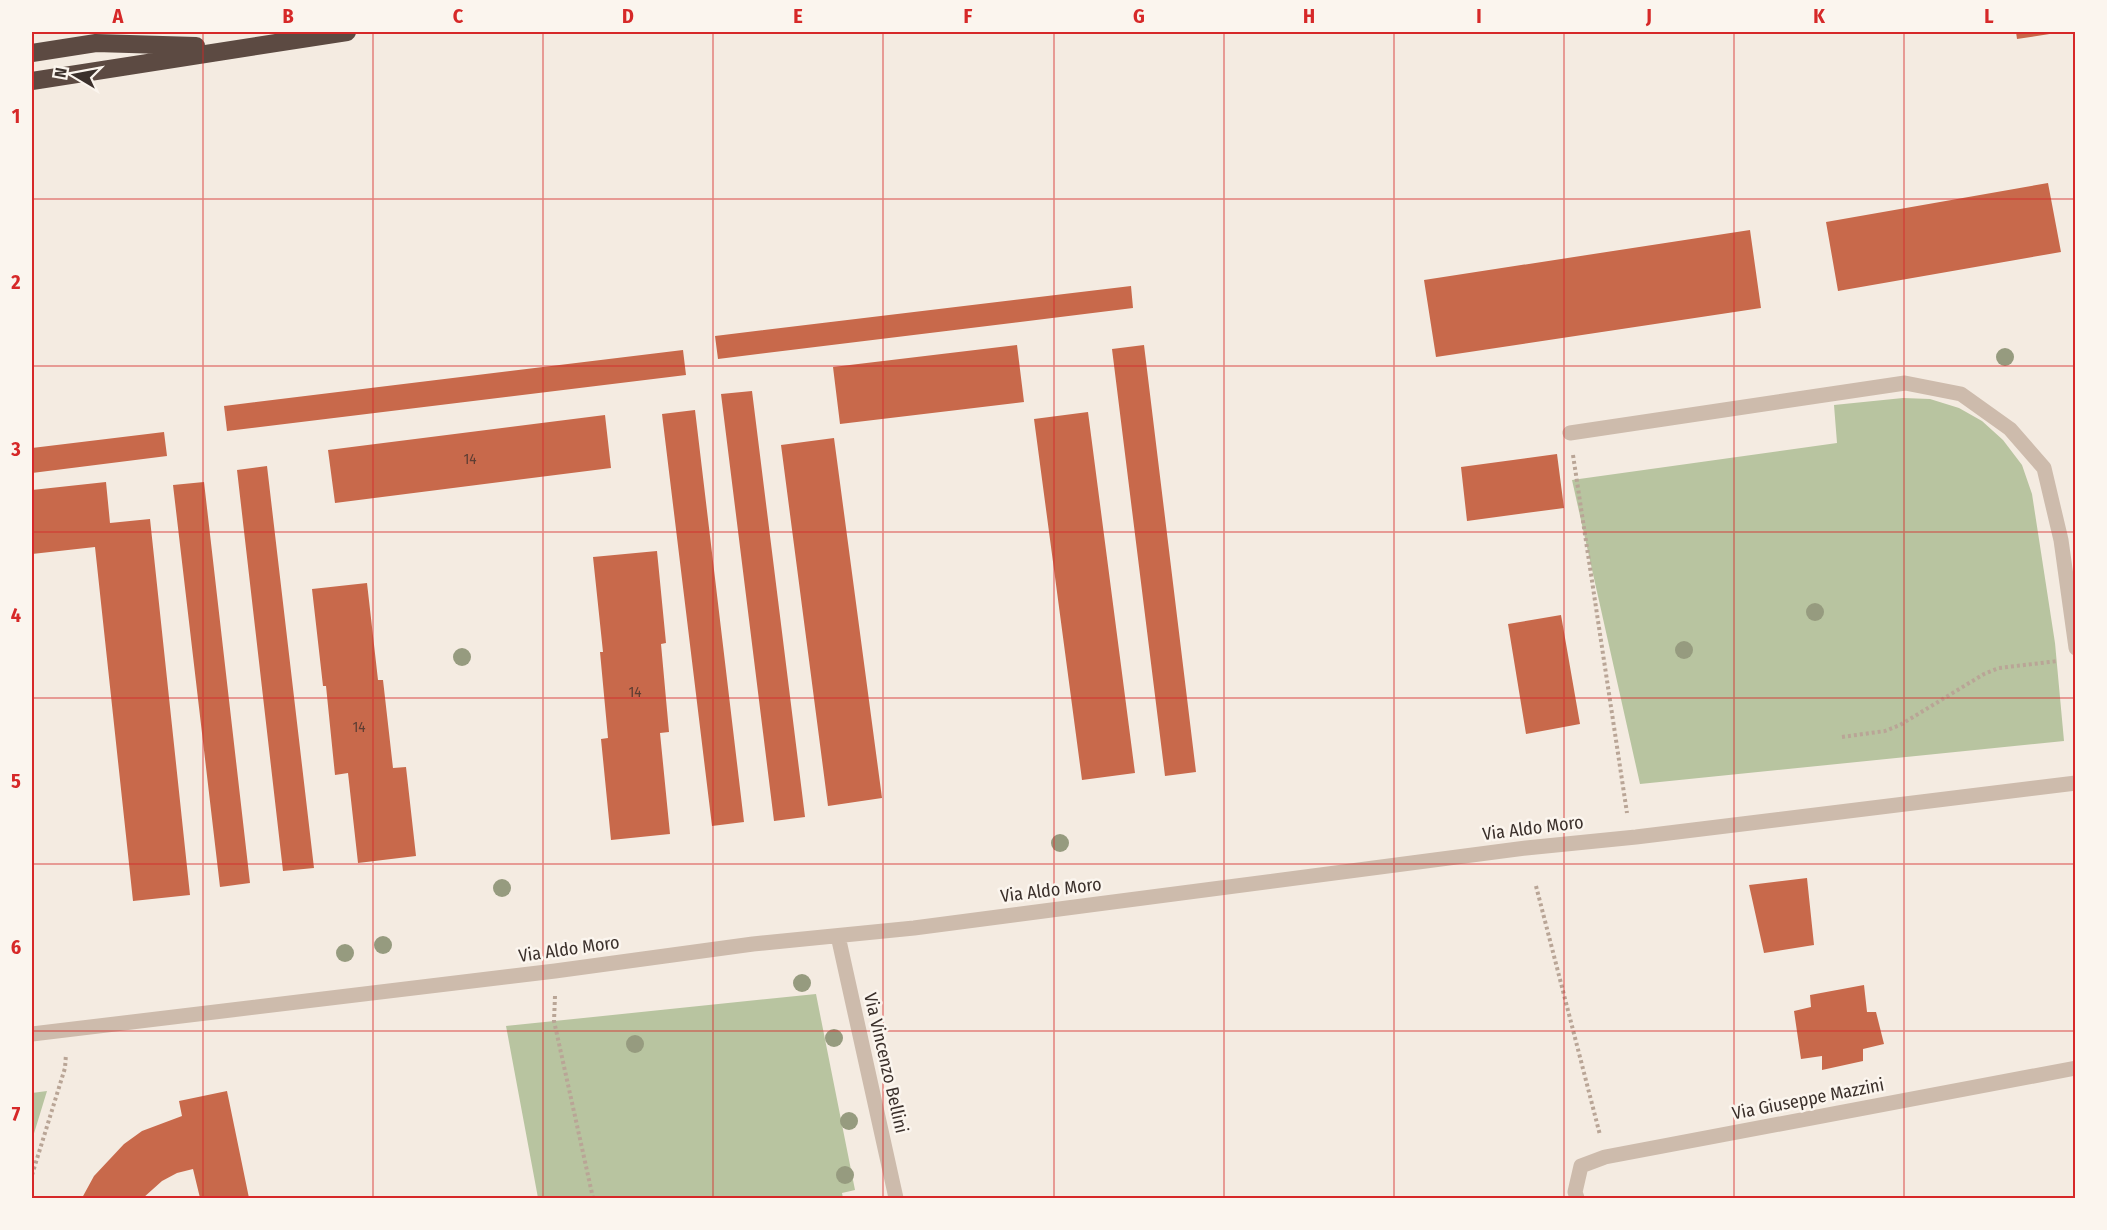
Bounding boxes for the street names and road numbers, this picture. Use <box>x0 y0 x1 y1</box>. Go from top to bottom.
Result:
street label: Via Aldo Moro <box>1481 811 1585 845</box>
street label: Via Aldo Moro <box>999 873 1103 907</box>
street label: Via Aldo Moro <box>517 931 621 967</box>
street label: Via Vincenzo Bellini <box>859 991 913 1135</box>
street label: Via Giuseppe Mazzini <box>1730 1073 1886 1125</box>

